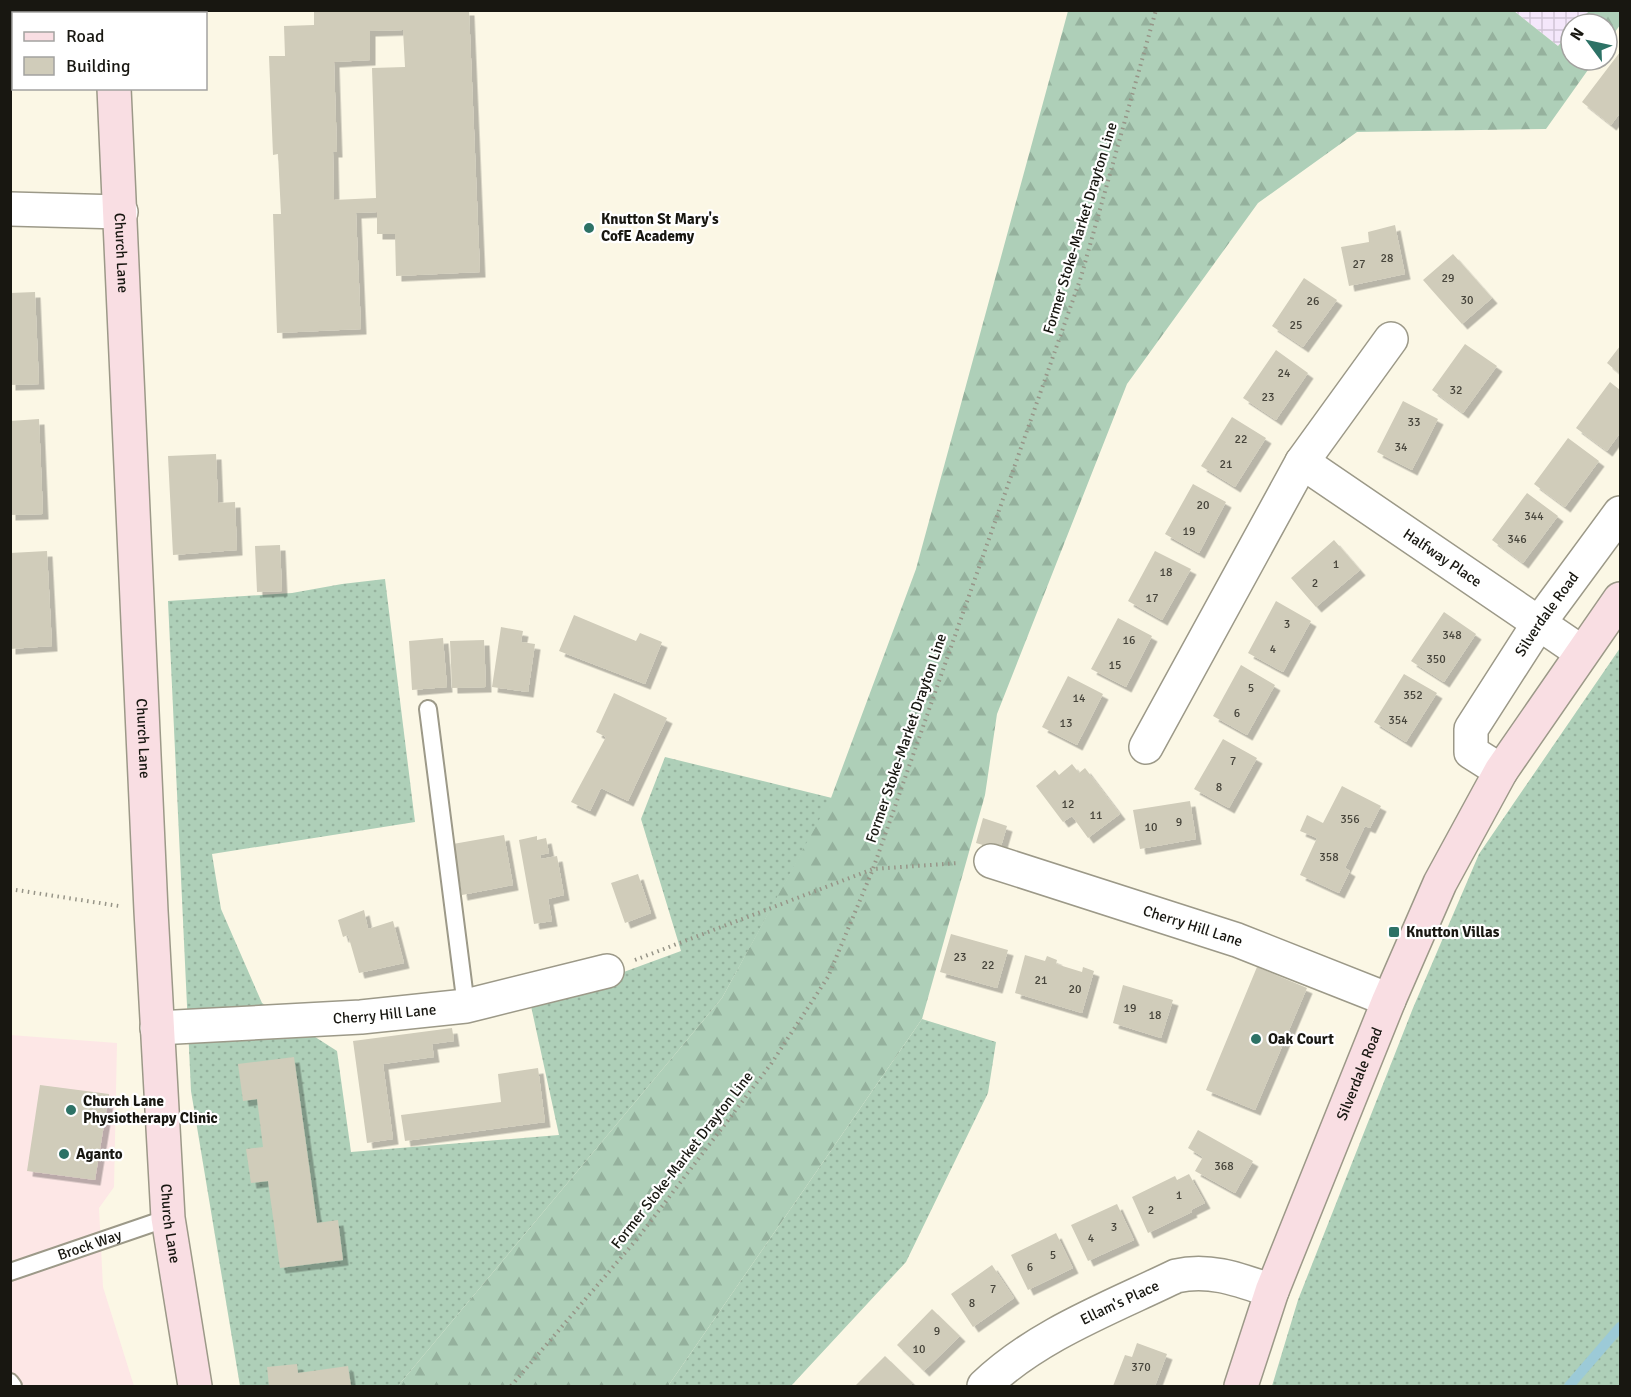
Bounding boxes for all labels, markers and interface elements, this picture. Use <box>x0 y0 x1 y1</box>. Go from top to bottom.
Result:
legend <box>12 12 207 90</box>
north arrow <box>1559 12 1619 72</box>
text: N <box>1566 24 1589 44</box>
text: Road <box>66 25 105 47</box>
text: Building <box>66 55 130 77</box>
street label: Former Stoke-Market Drayton Line <box>1039 120 1121 336</box>
place label: Knutton St Mary's CofE Academy <box>601 210 719 245</box>
street label: Church Lane <box>111 212 132 293</box>
marker: Knutton St Mary's CofE Academy <box>582 221 596 235</box>
house number: 28 <box>1381 251 1393 266</box>
house number: 27 <box>1353 257 1365 272</box>
house number: 29 <box>1442 271 1454 286</box>
house number: 30 <box>1461 293 1473 308</box>
house number: 26 <box>1307 294 1319 309</box>
house number: 25 <box>1290 318 1302 333</box>
house number: 24 <box>1278 366 1291 381</box>
house number: 32 <box>1450 383 1462 398</box>
house number: 23 <box>1262 390 1274 405</box>
house number: 33 <box>1408 415 1420 430</box>
house number: 22 <box>1235 432 1247 447</box>
house number: 34 <box>1395 440 1408 455</box>
house number: 21 <box>1220 457 1232 472</box>
house number: 20 <box>1197 498 1209 513</box>
house number: 344 <box>1524 509 1544 524</box>
house number: 19 <box>1183 524 1195 539</box>
street label: Halfway Place <box>1400 525 1485 591</box>
house number: 346 <box>1507 532 1527 547</box>
house number: 1 <box>1333 557 1339 572</box>
house number: 18 <box>1160 565 1172 580</box>
street label: Silverdale Road <box>1511 568 1582 660</box>
house number: 2 <box>1312 576 1318 591</box>
house number: 17 <box>1146 591 1158 606</box>
house number: 3 <box>1284 617 1290 632</box>
house number: 348 <box>1442 628 1462 643</box>
street label: Former Stoke-Market Drayton Line <box>862 631 950 845</box>
house number: 16 <box>1123 633 1135 648</box>
house number: 4 <box>1270 642 1277 657</box>
house number: 350 <box>1426 652 1446 667</box>
house number: 15 <box>1109 658 1121 673</box>
house number: 5 <box>1248 681 1254 696</box>
house number: 352 <box>1403 688 1423 703</box>
house number: 14 <box>1073 691 1086 706</box>
street label: Church Lane <box>132 698 154 779</box>
house number: 6 <box>1234 706 1240 721</box>
house number: 354 <box>1388 713 1408 728</box>
house number: 13 <box>1060 716 1072 731</box>
house number: 7 <box>1230 754 1236 769</box>
house number: 8 <box>1216 780 1222 795</box>
house number: 12 <box>1062 797 1074 812</box>
house number: 11 <box>1090 808 1102 823</box>
house number: 356 <box>1340 812 1360 827</box>
house number: 9 <box>1176 815 1182 830</box>
house number: 10 <box>1145 820 1157 835</box>
house number: 358 <box>1319 850 1339 865</box>
street label: Cherry Hill Lane <box>1141 901 1245 950</box>
place label: Knutton Villas <box>1406 923 1500 941</box>
marker: Knutton Villas <box>1387 925 1401 939</box>
house number: 23 <box>954 950 966 965</box>
house number: 22 <box>982 958 994 973</box>
house number: 21 <box>1035 973 1047 988</box>
house number: 20 <box>1069 982 1081 997</box>
street label: Cherry Hill Lane <box>332 1000 437 1028</box>
house number: 19 <box>1124 1001 1136 1016</box>
house number: 18 <box>1149 1008 1161 1023</box>
street label: Silverdale Road <box>1333 1024 1386 1123</box>
place label: Oak Court <box>1268 1030 1334 1048</box>
marker: Oak Court <box>1249 1032 1263 1046</box>
street label: Former Stoke-Market Drayton Line <box>607 1068 757 1252</box>
place label: Church Lane Physiotherapy Clinic <box>83 1092 218 1127</box>
marker: Church Lane Physiotherapy Clinic <box>64 1103 78 1117</box>
place label: Aganto <box>76 1145 123 1163</box>
marker: Aganto <box>57 1147 71 1161</box>
house number: 368 <box>1214 1159 1234 1174</box>
street label: Church Lane <box>157 1183 184 1265</box>
house number: 1 <box>1176 1188 1182 1203</box>
house number: 2 <box>1148 1203 1154 1218</box>
house number: 3 <box>1111 1220 1117 1235</box>
street label: Brock Way <box>55 1226 124 1264</box>
house number: 4 <box>1088 1231 1095 1246</box>
house number: 5 <box>1050 1248 1056 1263</box>
house number: 6 <box>1027 1260 1033 1275</box>
street label: Ellam's Place <box>1077 1276 1162 1329</box>
house number: 7 <box>990 1282 996 1297</box>
house number: 8 <box>969 1296 975 1311</box>
house number: 9 <box>934 1324 940 1339</box>
house number: 10 <box>913 1342 925 1357</box>
house number: 370 <box>1131 1360 1151 1375</box>

